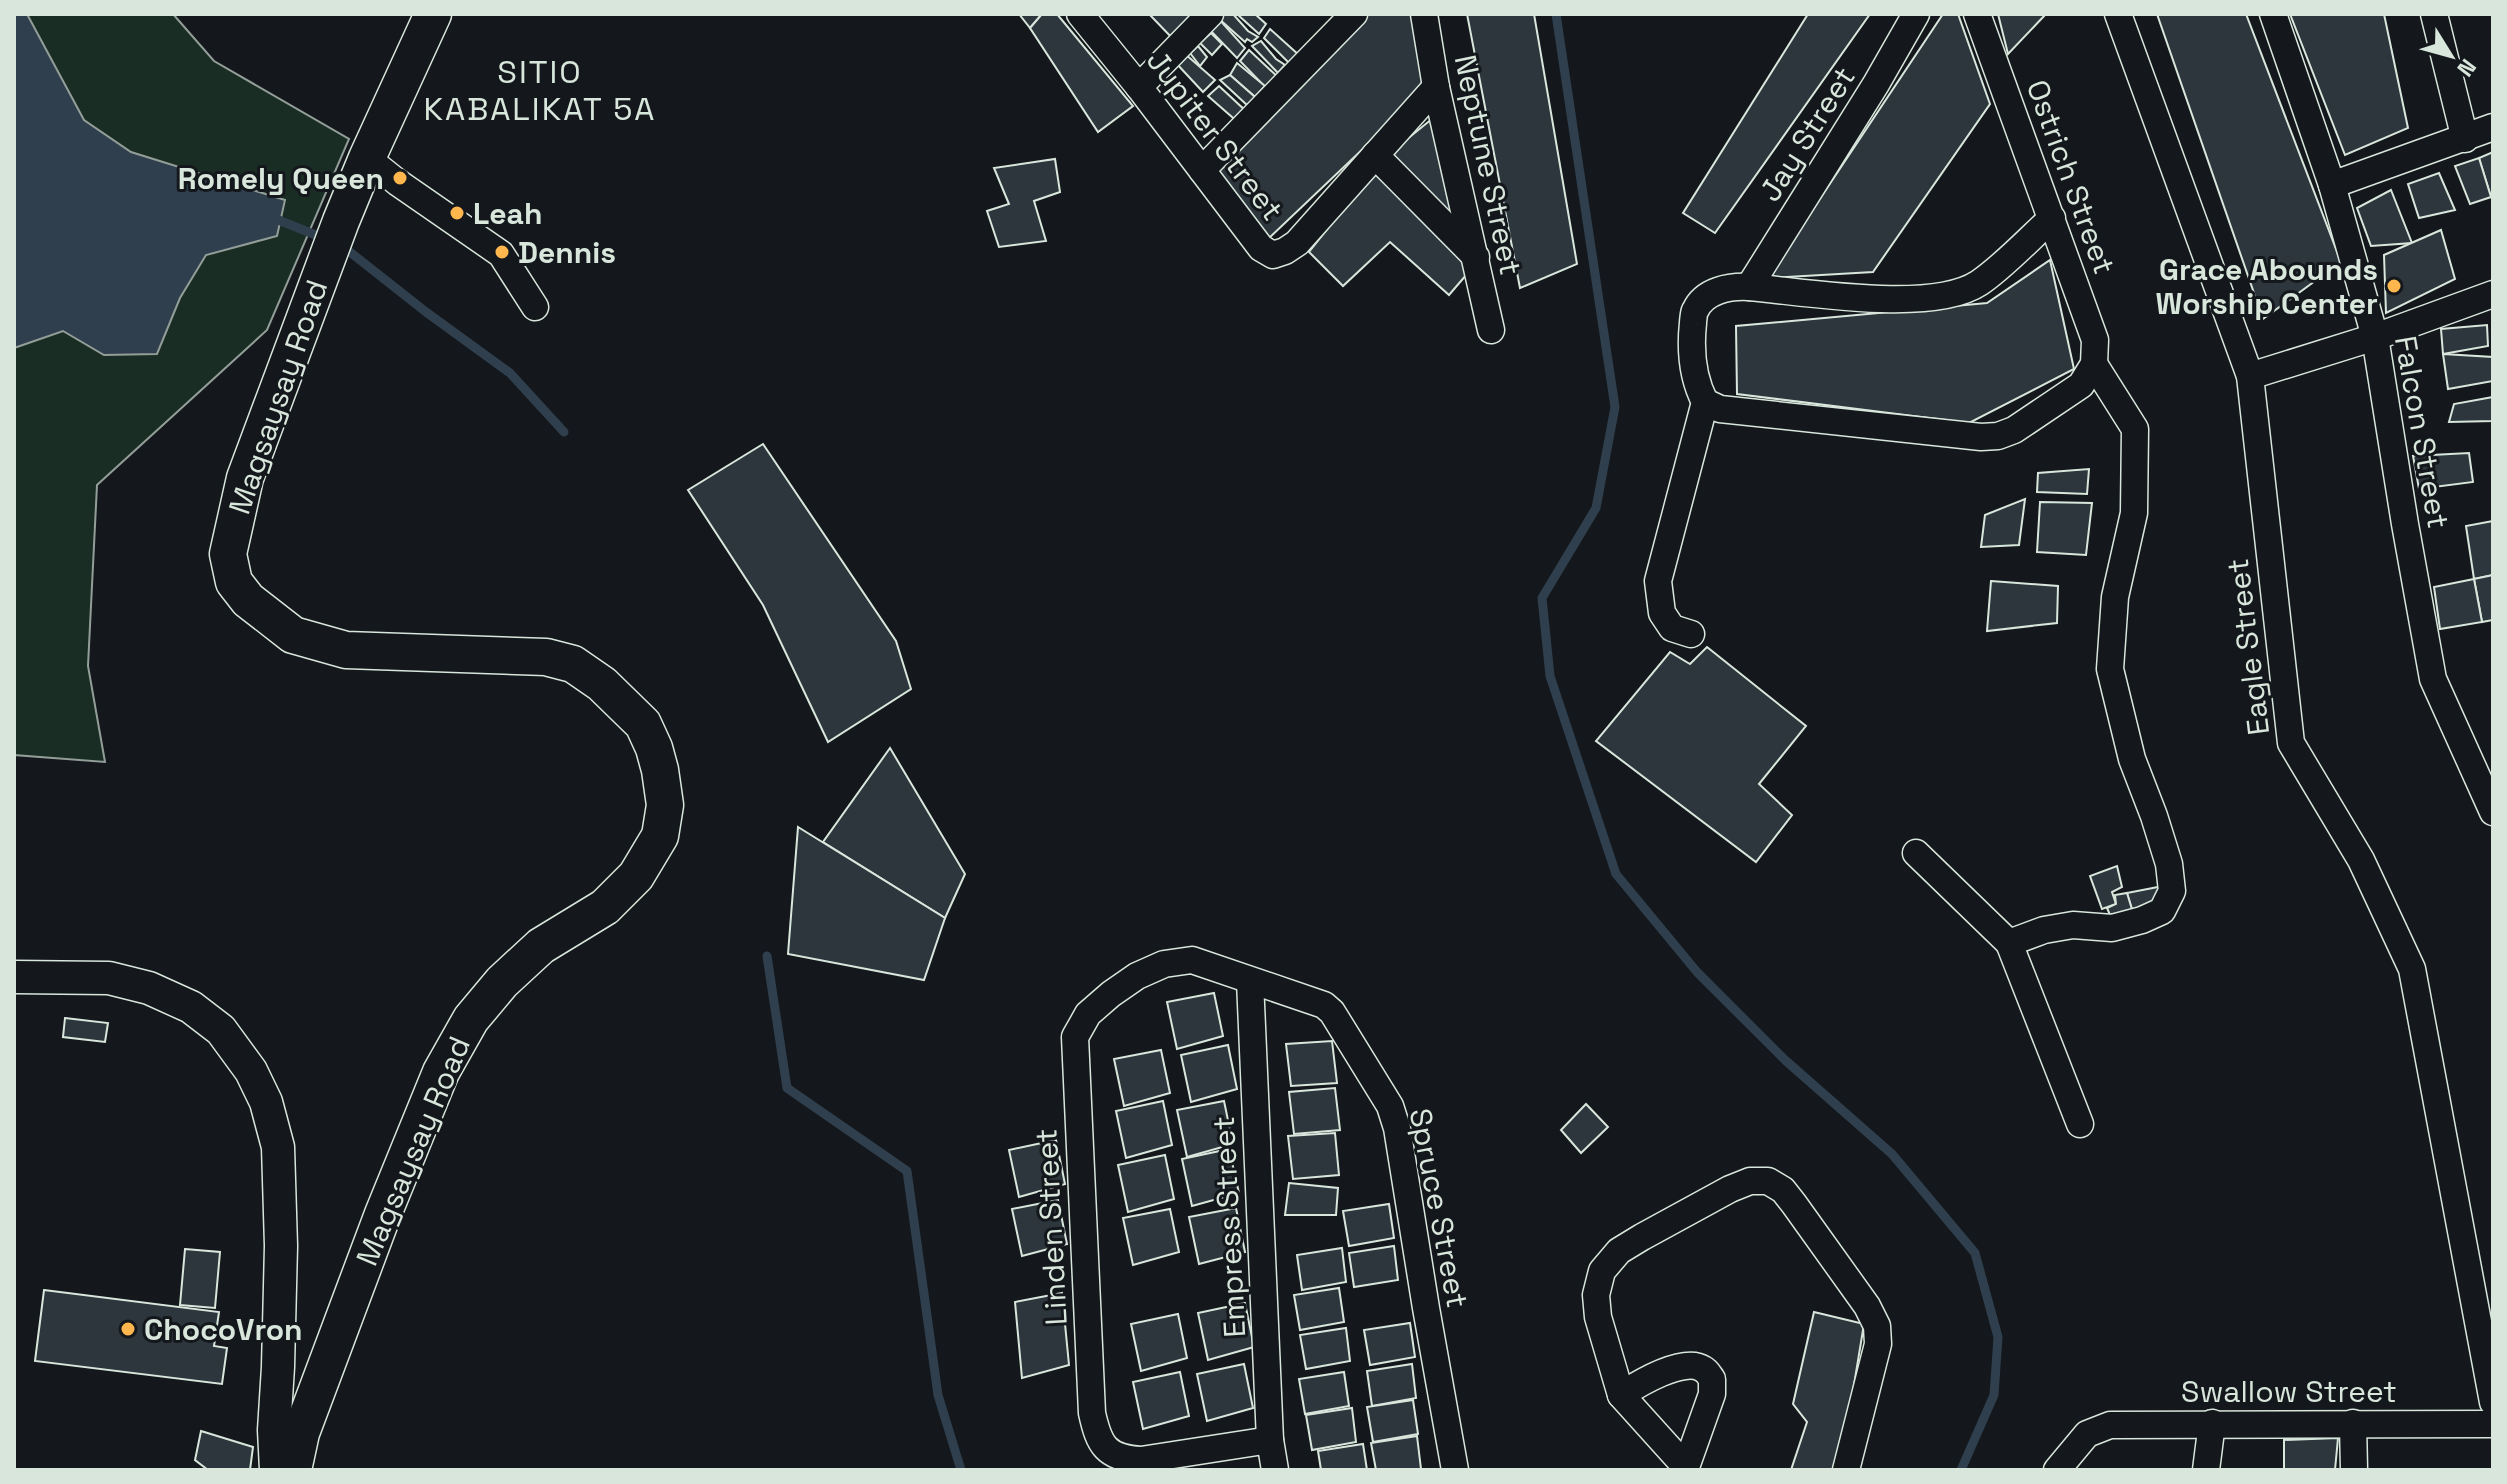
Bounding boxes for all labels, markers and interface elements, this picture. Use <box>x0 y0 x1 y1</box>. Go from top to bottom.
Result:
north arrow <box>2411 16 2491 96</box>
street label: Jupiter Street <box>1138 42 1292 228</box>
street label: Neptune Street <box>1446 51 1530 279</box>
district label: SITIO KABALIKAT 5A <box>424 52 656 129</box>
text: N <box>2451 54 2483 82</box>
street label: Jay Street <box>1750 59 1864 209</box>
street label: Ostrich Street <box>2018 75 2124 279</box>
place label: Romely Queen <box>178 159 384 198</box>
marker: Romely Queen <box>391 169 409 187</box>
place label: Leah <box>473 194 542 233</box>
marker: Leah <box>448 204 466 222</box>
place label: Dennis <box>518 233 616 272</box>
marker: Dennis <box>493 243 511 261</box>
place label: Grace Abounds Worship Center <box>2155 250 2378 323</box>
street label: Magsaysay Road <box>220 275 336 519</box>
marker: Grace Abounds Worship Center <box>2385 277 2403 295</box>
street label: Falcon Street <box>2386 333 2458 531</box>
street label: Eagle Street <box>2218 557 2278 737</box>
street label: Magsaysay Road <box>347 1031 479 1271</box>
street label: Spruce Street <box>1401 1105 1477 1311</box>
street label: Empress Street <box>1204 1115 1254 1339</box>
street label: Linden Street <box>1026 1128 1076 1326</box>
place label: ChocoVron <box>144 1310 303 1349</box>
marker: ChocoVron <box>119 1320 137 1338</box>
street label: Swallow Street <box>2181 1372 2397 1411</box>

